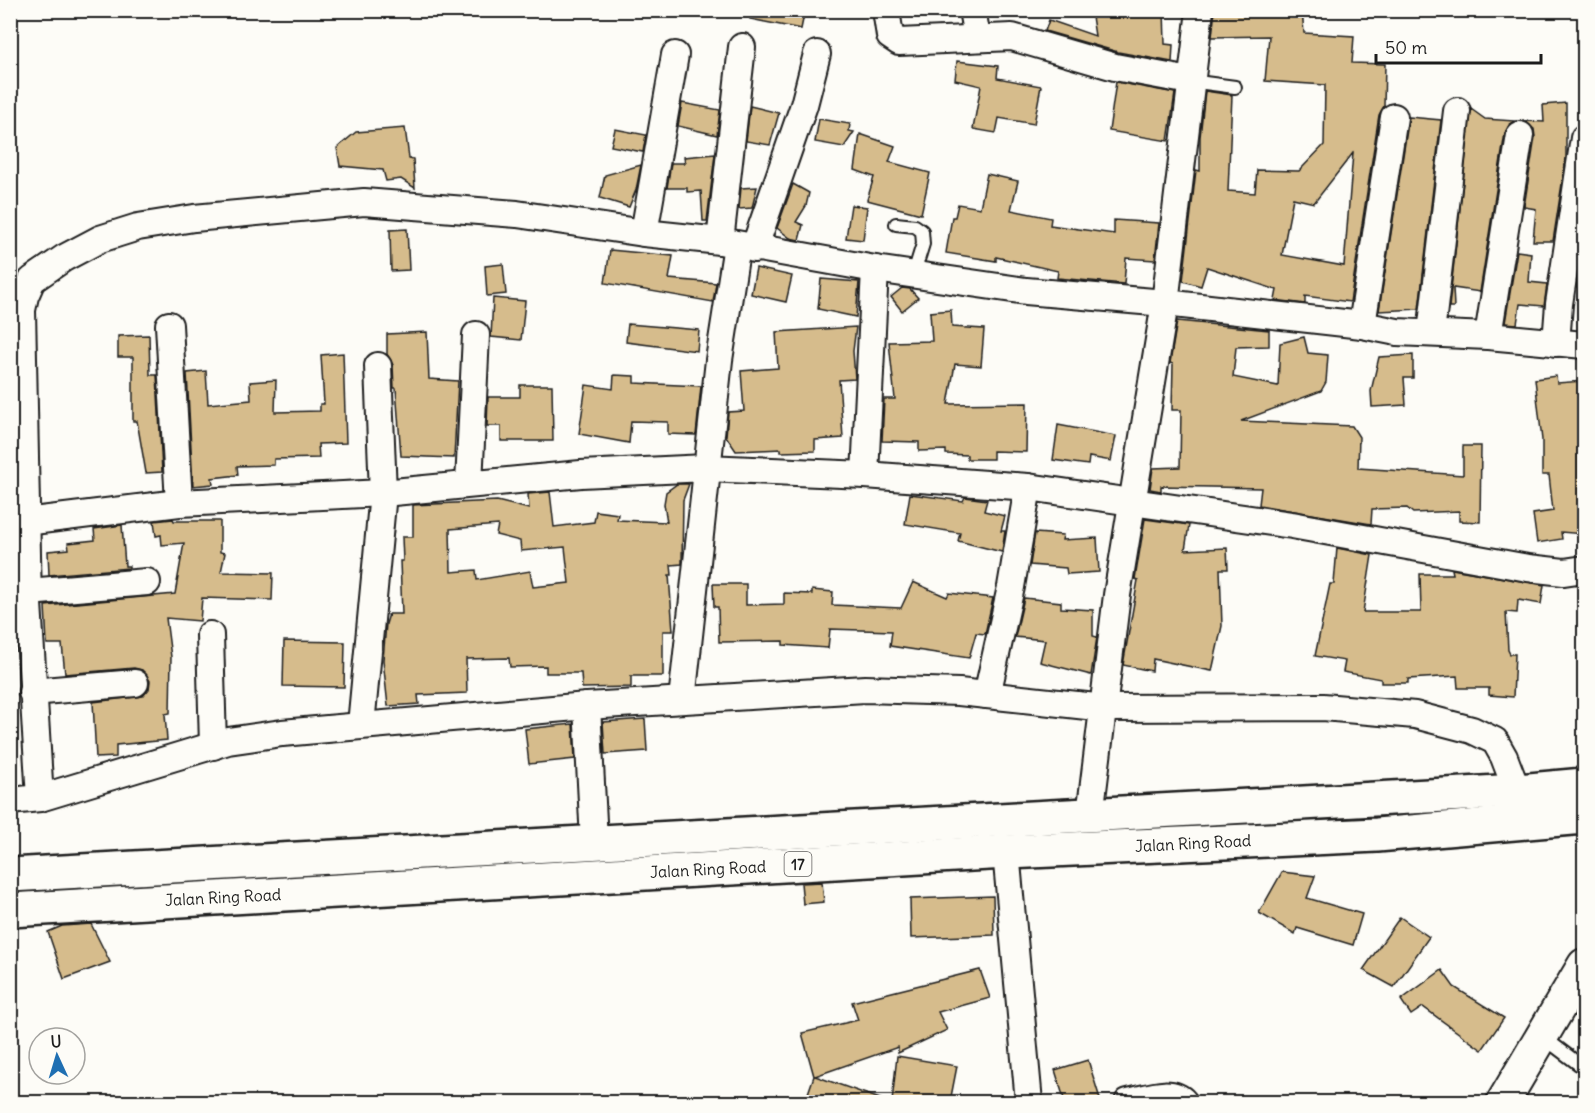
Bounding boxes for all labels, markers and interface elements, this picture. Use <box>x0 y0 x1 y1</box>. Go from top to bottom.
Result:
scale bar <box>1376 27 1541 65</box>
text: 50 m <box>1385 36 1427 59</box>
street label: Jalan Ring Road <box>1134 830 1252 856</box>
road number: 17 <box>784 852 812 876</box>
street label: Jalan Ring Road <box>649 856 767 882</box>
street label: Jalan Ring Road <box>164 884 282 910</box>
north arrow <box>27 1026 87 1086</box>
text: U <box>50 1031 62 1051</box>

